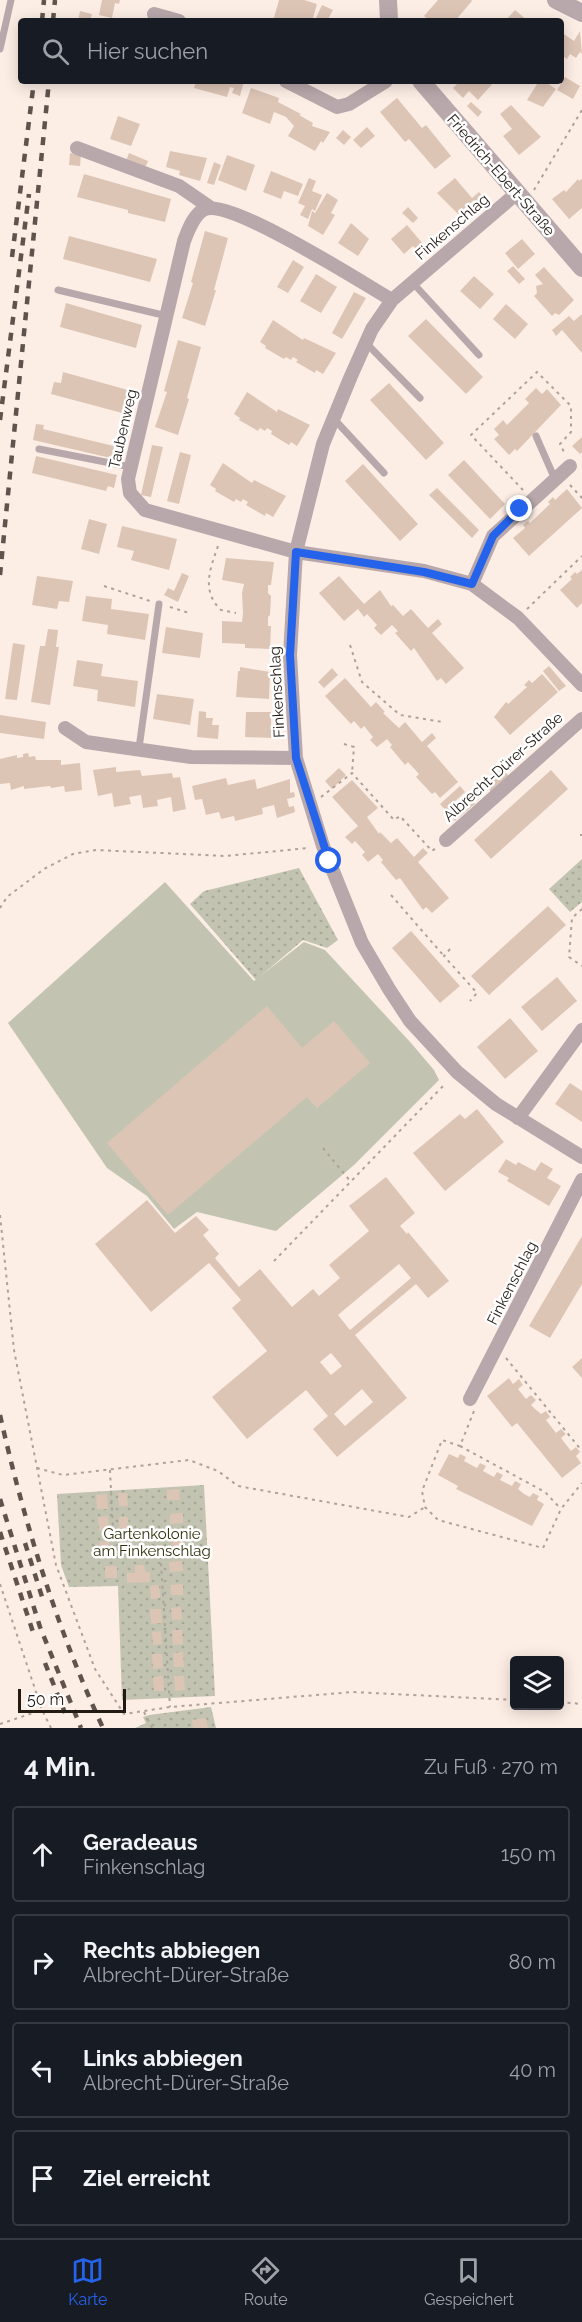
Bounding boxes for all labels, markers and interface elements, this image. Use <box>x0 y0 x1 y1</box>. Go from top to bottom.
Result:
search box <box>18 18 564 84</box>
icon: search <box>39 35 72 68</box>
text: Hier suchen <box>87 38 208 64</box>
street label: Friedrich-Ebert-Straße <box>443 111 559 240</box>
street label: Finkenschlag <box>411 190 493 264</box>
street label: Taubenweg <box>105 387 141 471</box>
route end <box>506 495 532 521</box>
street label: Finkenschlag <box>266 646 288 738</box>
street label: Albrecht-Dürer-Straße <box>440 708 567 825</box>
route start <box>315 847 341 873</box>
street label: Finkenschlag <box>483 1238 541 1328</box>
park label: Gartenkolonie am Finkenschlag <box>93 1525 211 1560</box>
map controls <box>510 1656 564 1710</box>
button: layers <box>510 1656 564 1710</box>
scale bar <box>18 1686 126 1714</box>
text: 50 m <box>27 1690 64 1709</box>
text: 4 Min. <box>24 1752 96 1782</box>
text: Zu Fuß · 270 m <box>424 1755 558 1779</box>
text: Geradeaus <box>83 1829 198 1855</box>
icon: ahead <box>26 1838 59 1871</box>
text: 150 m <box>501 1842 556 1866</box>
text: Finkenschlag <box>83 1855 205 1879</box>
text: Rechts abbiegen <box>83 1937 260 1963</box>
icon: right <box>26 1946 59 1979</box>
text: 80 m <box>508 1950 556 1974</box>
text: Albrecht-Dürer-Straße <box>83 1963 289 1987</box>
text: Links abbiegen <box>83 2045 243 2071</box>
icon: left <box>26 2054 59 2087</box>
text: 40 m <box>509 2058 556 2082</box>
text: Albrecht-Dürer-Straße <box>83 2071 289 2095</box>
icon: arrive <box>26 2162 59 2195</box>
text: Ziel erreicht <box>83 2165 210 2191</box>
tab: Karte <box>68 2254 107 2309</box>
tab: Route <box>244 2254 288 2309</box>
tab: Gespeichert <box>424 2254 514 2309</box>

